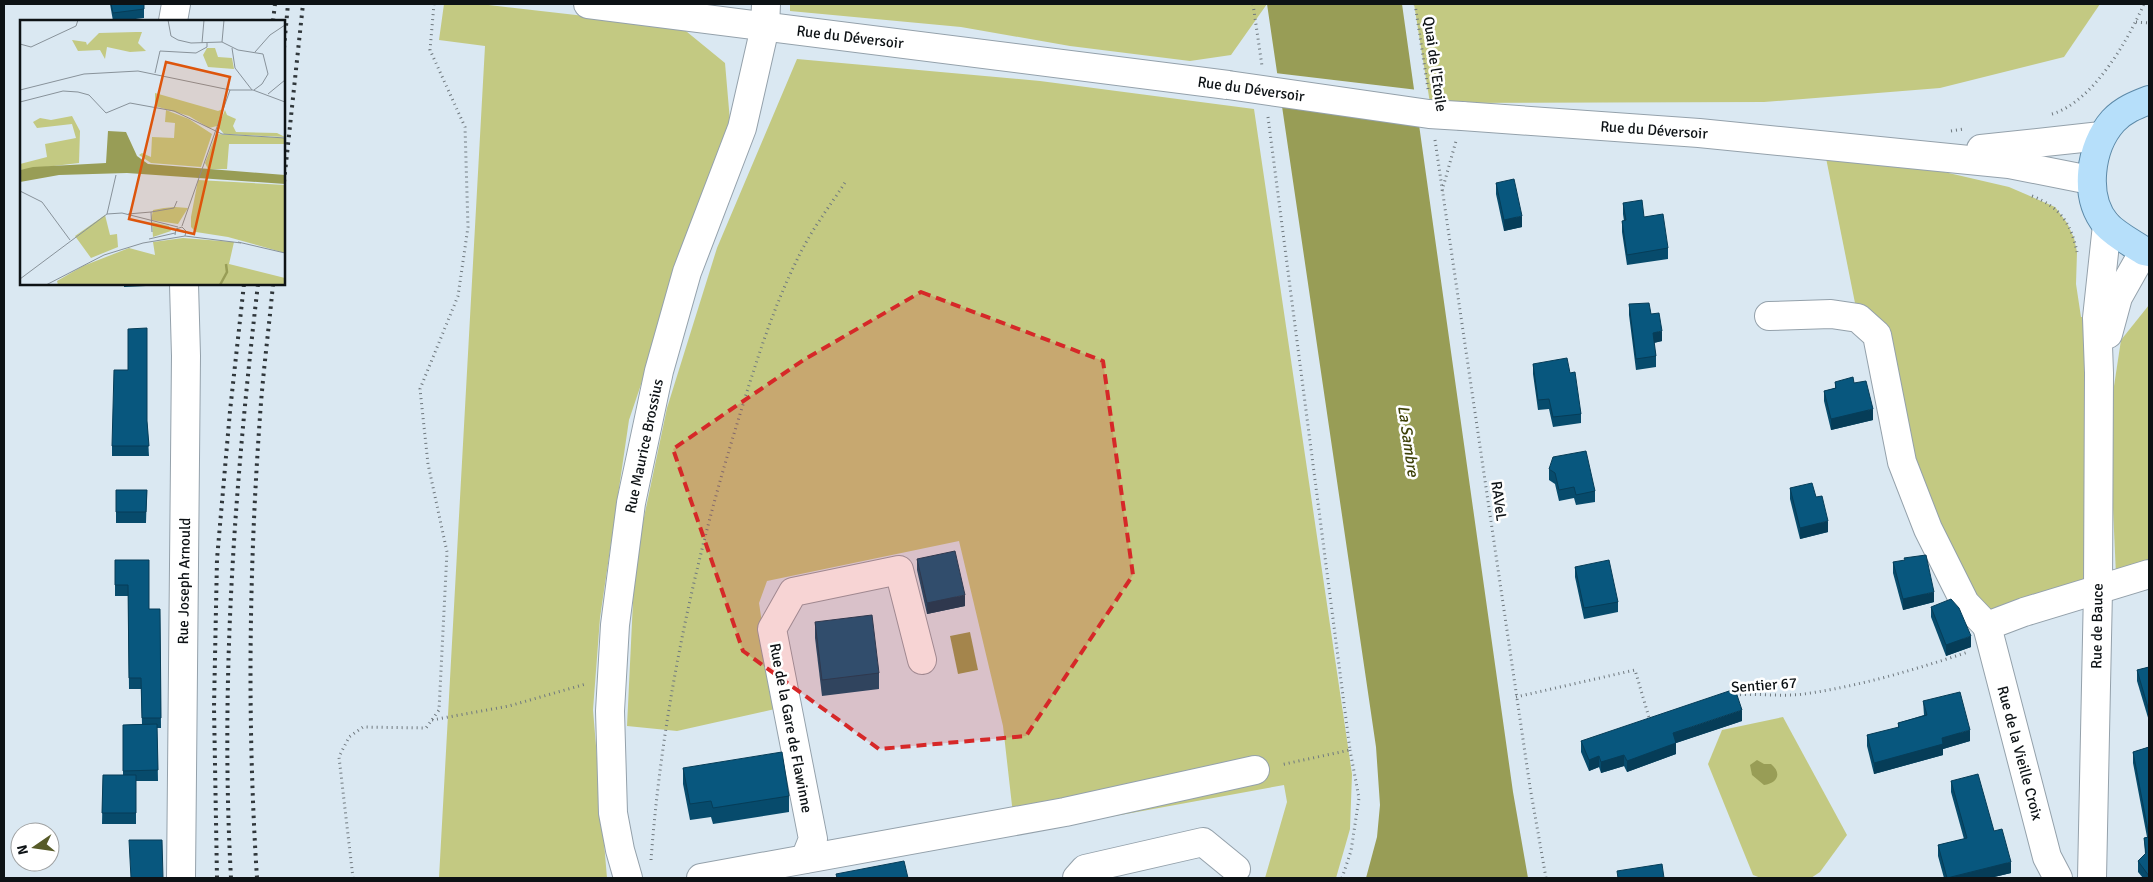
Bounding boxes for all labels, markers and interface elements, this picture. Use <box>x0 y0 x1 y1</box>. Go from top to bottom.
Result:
street label: Quai de l'Etoile <box>1419 15 1451 113</box>
inset map <box>20 20 285 285</box>
street label: Rue du Déversoir <box>795 22 905 53</box>
street label: Rue du Déversoir <box>1196 73 1306 105</box>
street label: Rue du Déversoir <box>1600 117 1709 143</box>
street label: Rue Maurice Brossius <box>621 377 667 515</box>
water label: La Sambre <box>1393 404 1423 479</box>
street label: RAVeL <box>1487 480 1511 523</box>
street label: Rue Joseph Arnould <box>174 517 194 645</box>
street label: Rue de Bauce <box>2087 583 2107 669</box>
street label: Rue de la Gare de Flawinne <box>766 642 816 814</box>
street label: Sentier 67 <box>1730 674 1798 696</box>
street label: Rue de la Vieille Croix <box>1993 684 2047 822</box>
north arrow <box>10 822 60 872</box>
text: N <box>13 843 32 856</box>

